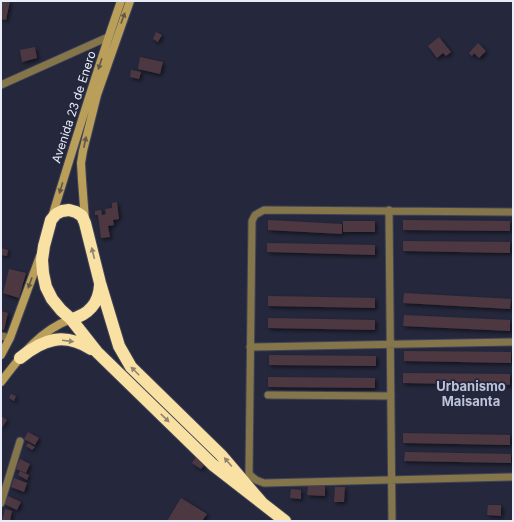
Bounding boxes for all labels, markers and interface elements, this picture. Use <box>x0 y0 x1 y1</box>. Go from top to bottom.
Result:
one-way arrow <box>121 12 127 24</box>
street label: Avenida 23 de Enero <box>48 49 99 165</box>
one-way arrow <box>96 59 102 71</box>
one-way arrow <box>82 136 88 148</box>
one-way arrow <box>58 183 64 195</box>
one-way arrow <box>90 247 96 259</box>
one-way arrow <box>27 277 33 289</box>
one-way arrow <box>61 337 74 344</box>
one-way arrow <box>131 366 140 376</box>
district label: Urbanismo Maisanta <box>436 378 506 409</box>
one-way arrow <box>160 413 170 423</box>
one-way arrow <box>223 457 232 468</box>

